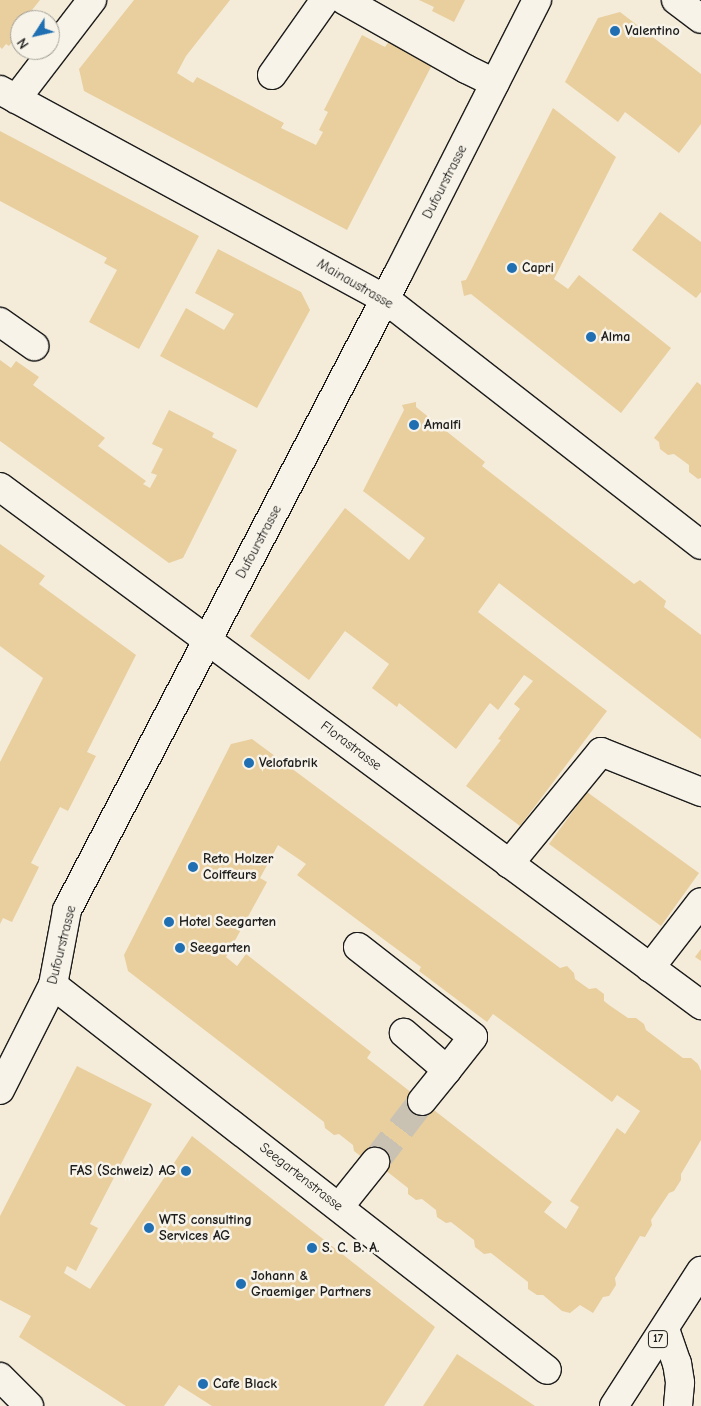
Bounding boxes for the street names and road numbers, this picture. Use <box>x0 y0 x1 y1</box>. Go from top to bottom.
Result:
street label: Dufourstrasse <box>419 142 471 222</box>
street label: Mainaustrasse <box>314 255 396 313</box>
street label: Dufourstrasse <box>233 502 285 582</box>
street label: Florastrasse <box>317 718 385 774</box>
street label: Dufourstrasse <box>44 904 80 986</box>
street label: Seegartenstrasse <box>256 1139 346 1215</box>
road number: 17 <box>647 1330 669 1348</box>

